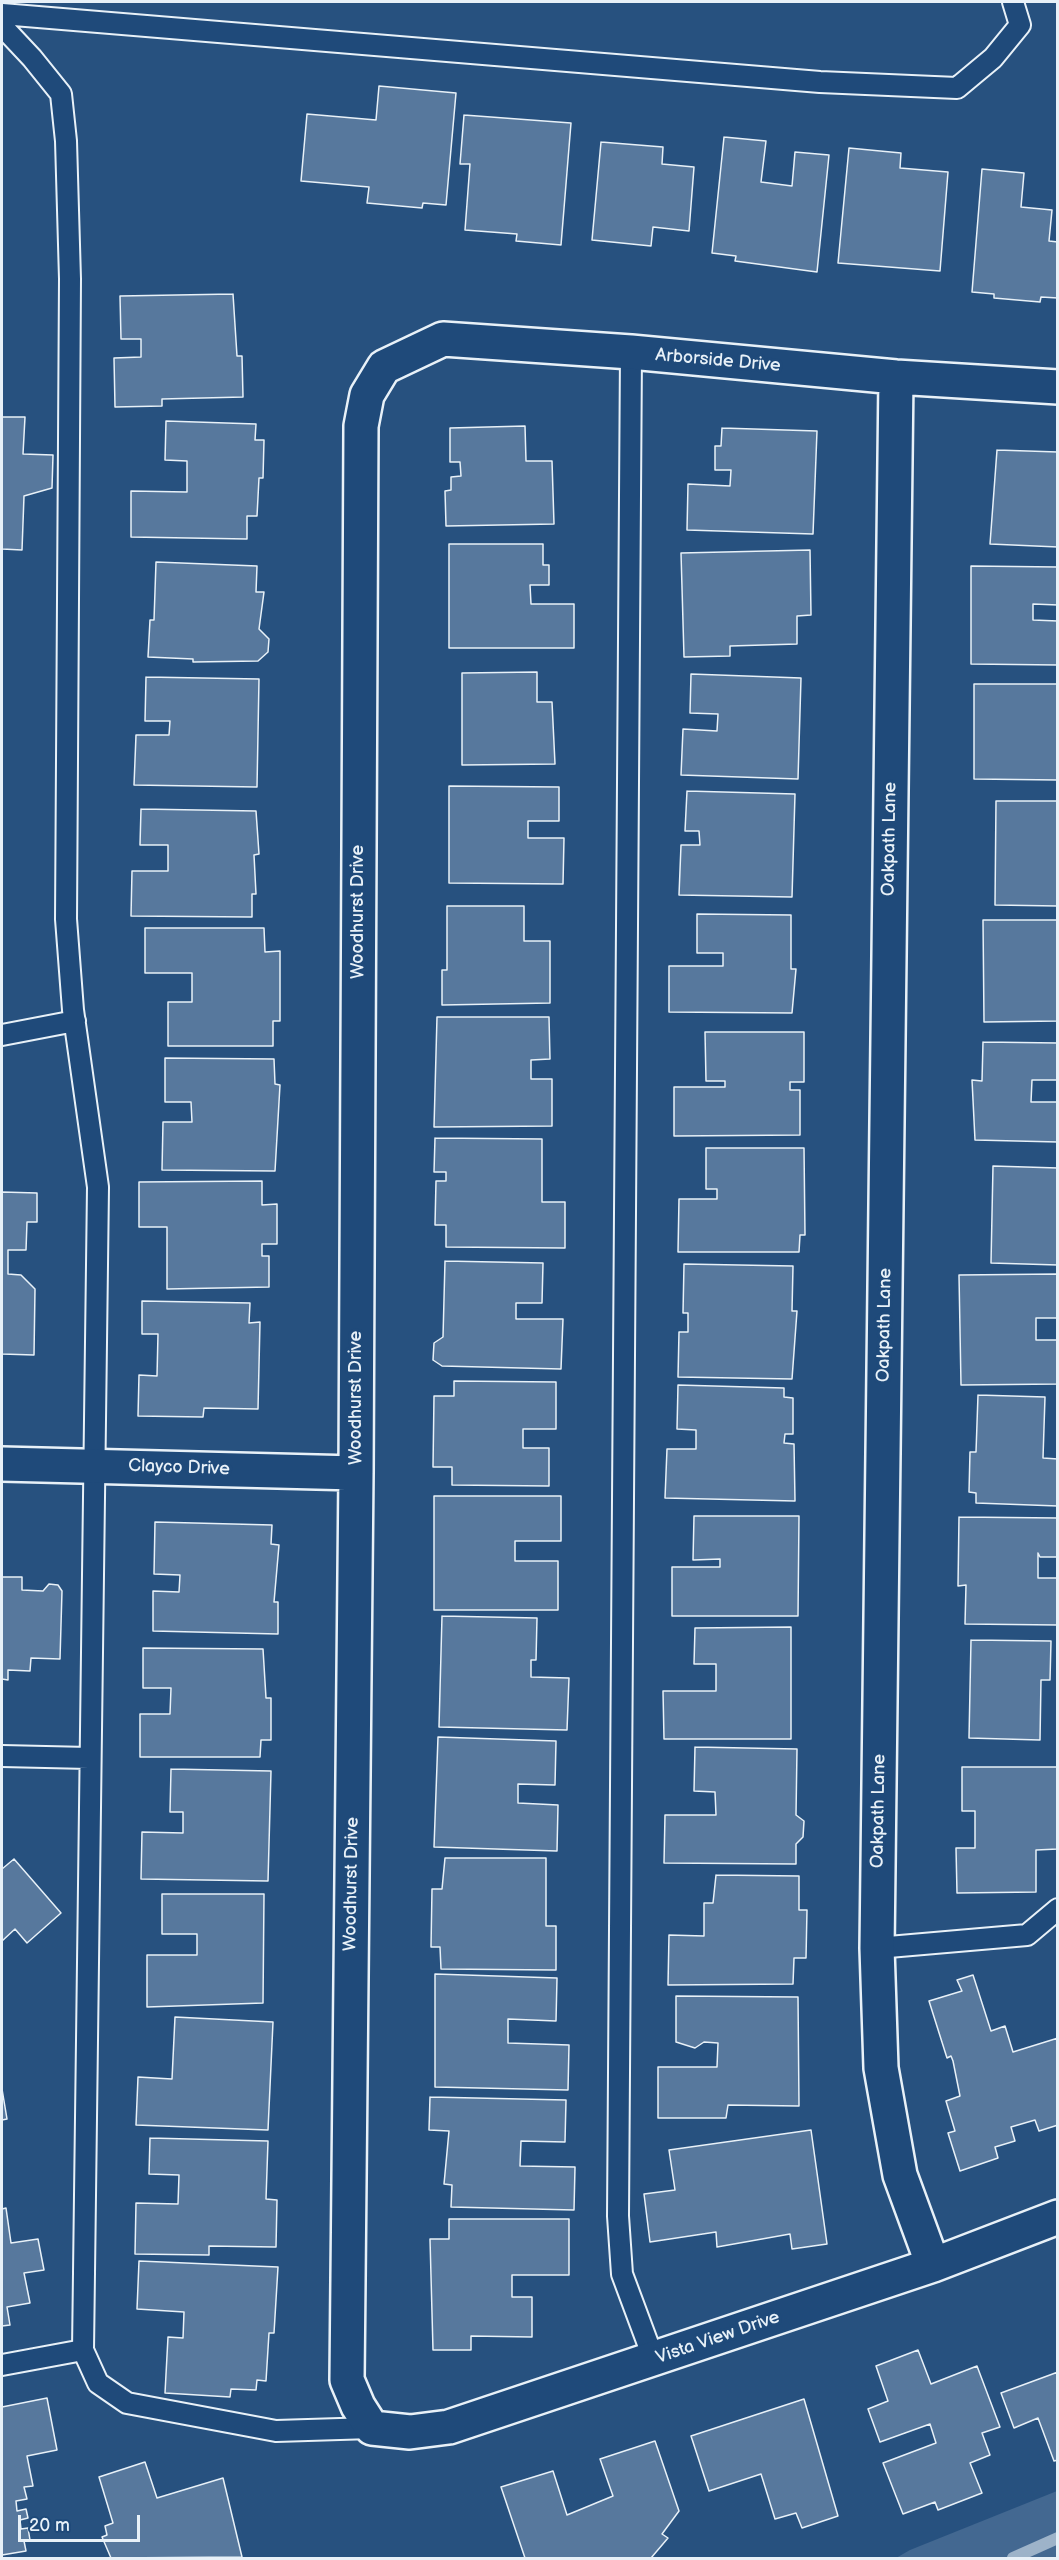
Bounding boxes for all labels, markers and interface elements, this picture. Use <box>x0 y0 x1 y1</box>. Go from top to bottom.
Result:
street label: Arborside Drive <box>654 345 782 377</box>
street label: Oakpath Lane <box>878 782 902 896</box>
street label: Woodhurst Drive <box>347 845 369 979</box>
street label: Oakpath Lane <box>873 1268 897 1382</box>
street label: Woodhurst Drive <box>345 1331 367 1465</box>
street label: Clayco Drive <box>128 1455 230 1481</box>
street label: Oakpath Lane <box>867 1754 891 1868</box>
street label: Woodhurst Drive <box>340 1817 364 1951</box>
street label: Vista View Drive <box>653 2307 783 2369</box>
scale bar <box>21 2503 142 2541</box>
text: 20 m <box>29 2515 70 2536</box>

